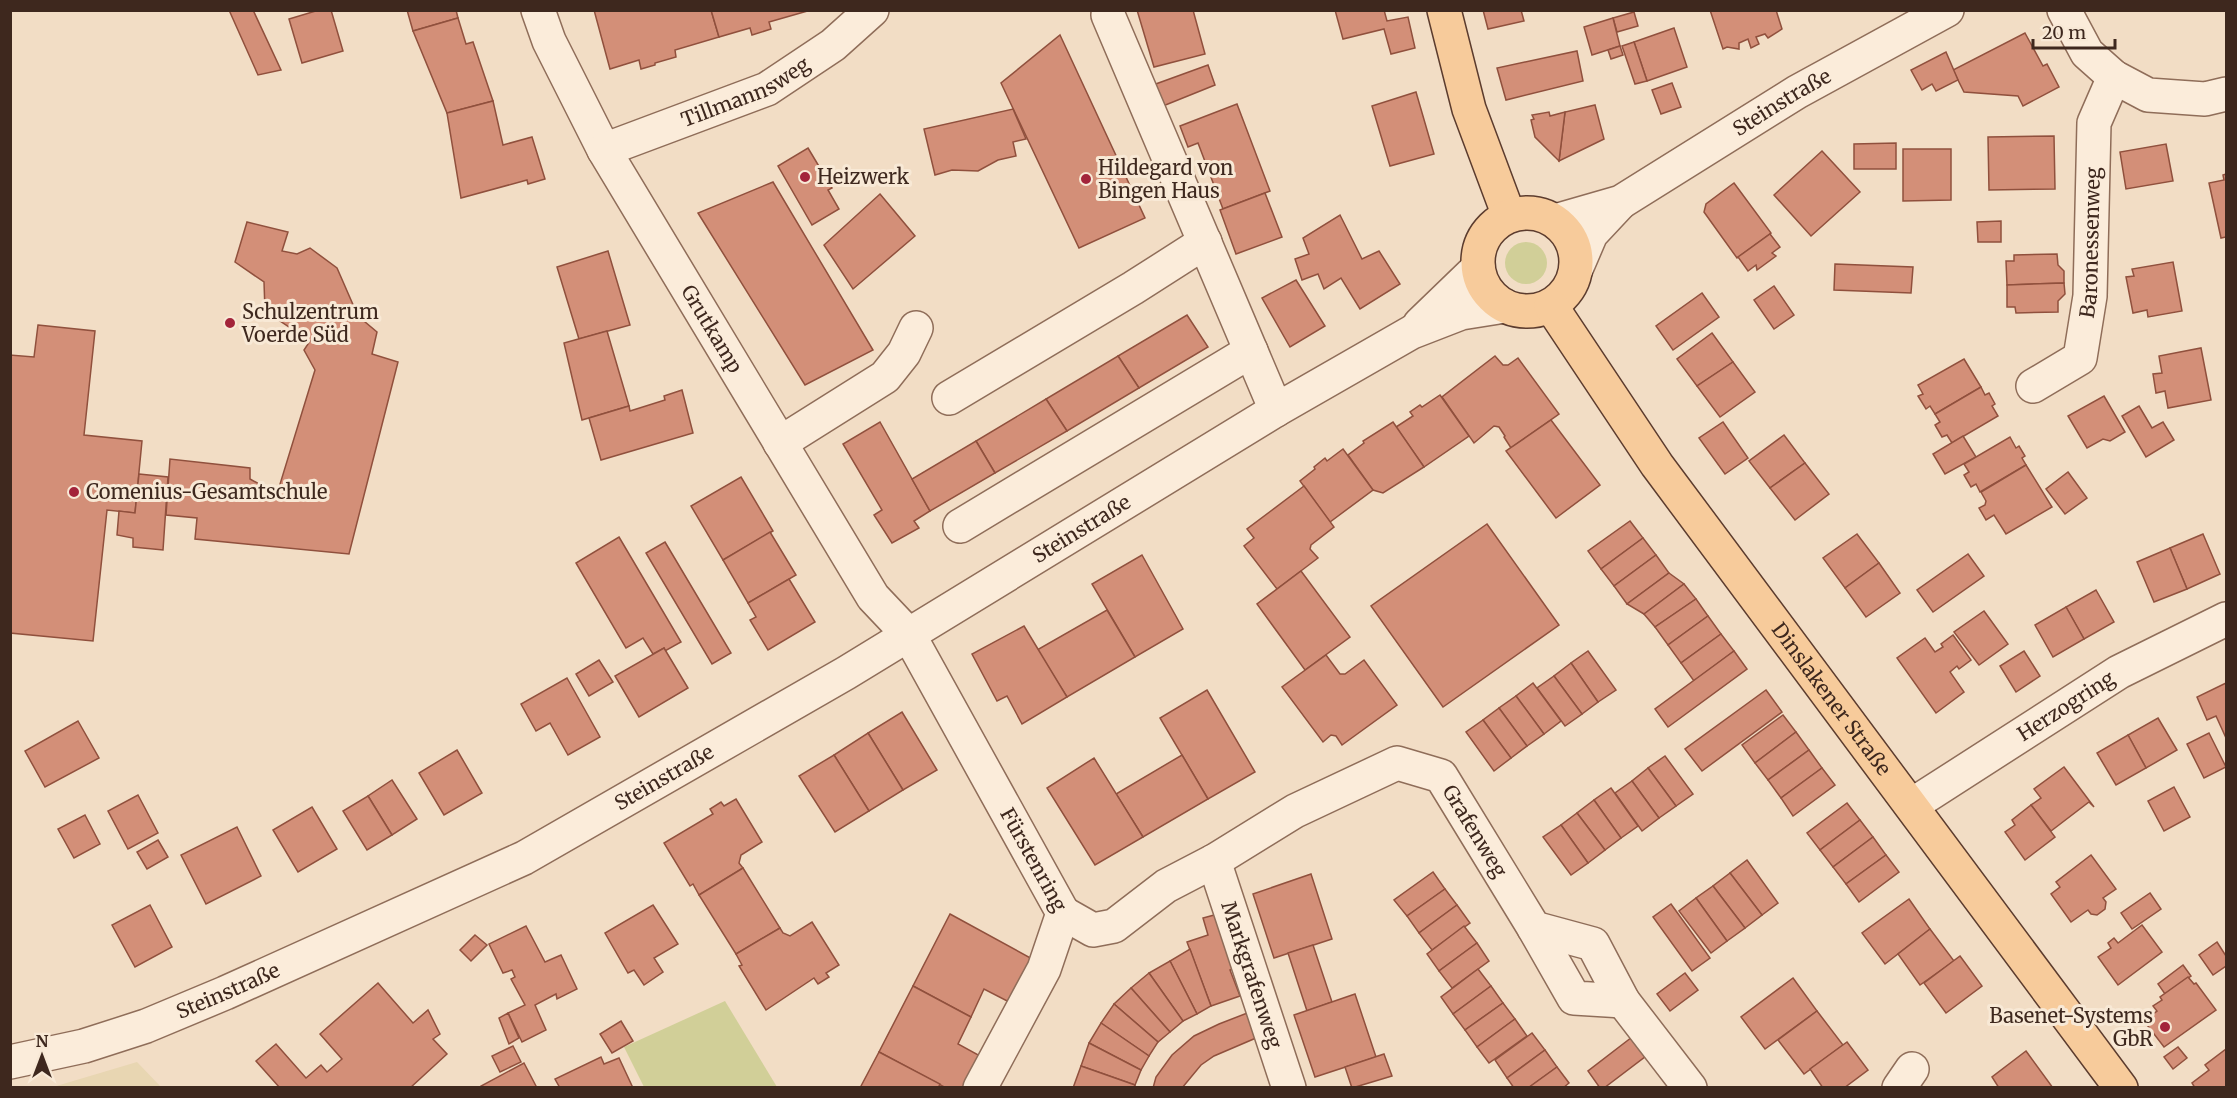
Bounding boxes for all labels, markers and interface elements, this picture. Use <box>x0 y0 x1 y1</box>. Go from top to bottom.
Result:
scale bar <box>2033 12 2116 50</box>
text: 20 m <box>2042 21 2086 44</box>
street label: Tillmannsweg <box>678 51 814 132</box>
street label: Steinstraße <box>1728 63 1835 141</box>
place label: Hildegard von Bingen Haus <box>1098 155 1233 203</box>
place label: Heizwerk <box>817 164 909 189</box>
street label: Baronessenweg <box>2074 167 2105 320</box>
marker: Heizwerk <box>798 170 812 184</box>
marker: Hildegard von Bingen Haus <box>1079 172 1093 186</box>
street label: Grutkamp <box>676 280 748 377</box>
place label: Schulzentrum Voerde Süd <box>241 299 379 347</box>
marker: Schulzentrum Voerde Süd <box>223 316 237 330</box>
place label: Comenius-Gesamtschule <box>86 479 327 504</box>
marker: Comenius-Gesamtschule <box>67 485 81 499</box>
street label: Steinstraße <box>1028 489 1135 568</box>
street label: Dinslakener Straße <box>1767 617 1897 780</box>
street label: Herzogring <box>2012 665 2119 746</box>
street label: Steinstraße <box>610 739 718 815</box>
street label: Grafenweg <box>1437 780 1513 882</box>
street label: Fürstenring <box>995 803 1073 916</box>
street label: Markgrafenweg <box>1216 898 1288 1052</box>
street label: Steinstraße <box>172 957 283 1024</box>
place label: Basenet-Systems GbR <box>1989 1003 2153 1051</box>
marker: Basenet-Systems GbR <box>2158 1020 2172 1034</box>
north arrow <box>12 1026 72 1086</box>
text: N <box>36 1031 49 1051</box>

